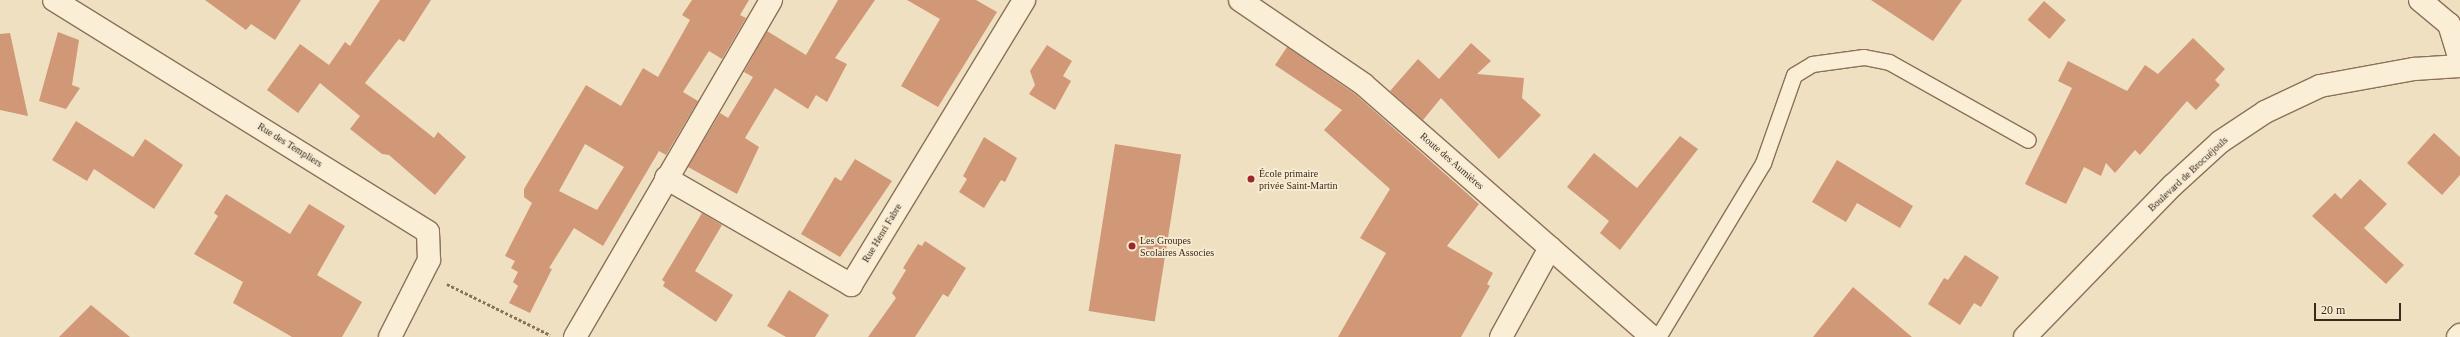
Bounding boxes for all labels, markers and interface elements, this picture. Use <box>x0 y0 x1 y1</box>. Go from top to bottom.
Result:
street label: Rue des Templiers <box>255 120 325 170</box>
street label: Route des Aumières <box>1417 130 1487 192</box>
street label: Boulevard de Brocuéjouls <box>2146 134 2230 214</box>
place label: École primaire privée Saint-Martin <box>1259 167 1338 190</box>
marker: École primaire privée Saint-Martin <box>1246 174 1256 184</box>
street label: Rue Henri Fabre <box>860 201 904 265</box>
place label: Les Groupes Scolaires Associes <box>1140 234 1215 258</box>
marker: Les Groupes Scolaires Associes <box>1127 241 1137 251</box>
scale bar <box>2316 295 2403 321</box>
text: 20 m <box>2321 303 2345 317</box>

